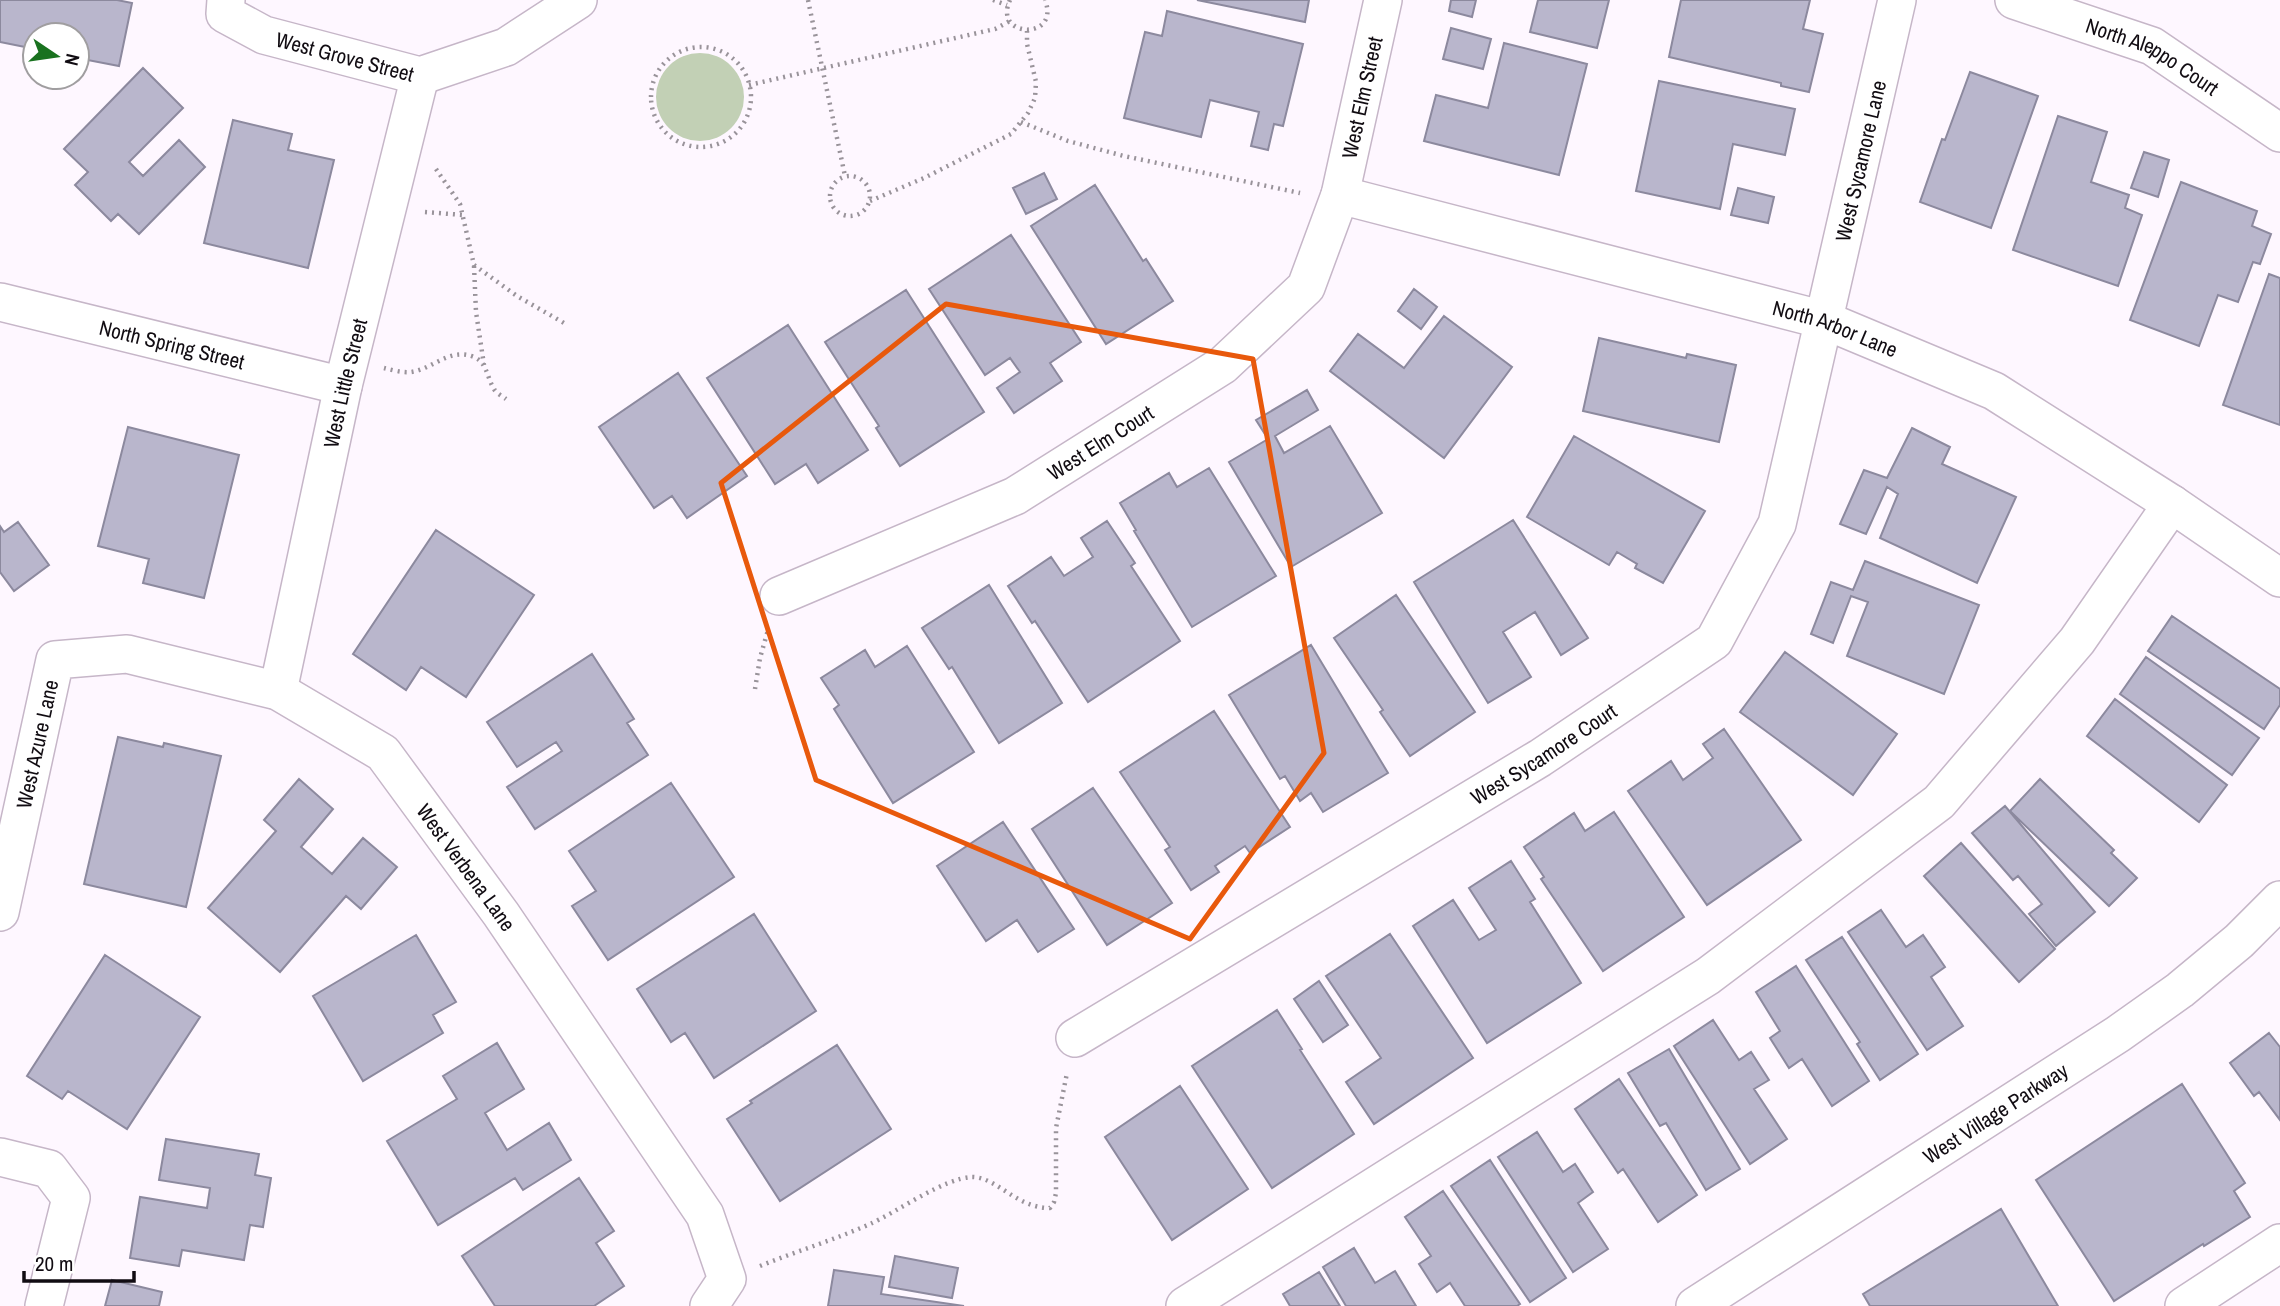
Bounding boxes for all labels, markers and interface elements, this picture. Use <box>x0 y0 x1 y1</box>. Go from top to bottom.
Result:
street label: North Aleppo Court <box>2082 11 2225 102</box>
north arrow <box>21 21 91 91</box>
street label: West Grove Street <box>273 24 417 88</box>
street label: West Elm Street <box>1334 33 1389 161</box>
text: N <box>59 51 86 68</box>
street label: West Sycamore Lane <box>1828 77 1893 244</box>
street label: North Arbor Lane <box>1770 293 1902 364</box>
street label: North Spring Street <box>96 312 248 376</box>
street label: West Little Street <box>316 315 374 450</box>
street label: West Elm Court <box>1042 398 1159 487</box>
street label: West Azure Lane <box>9 677 65 811</box>
street label: West Sycamore Court <box>1465 696 1622 811</box>
street label: West Verbena Lane <box>410 798 523 936</box>
street label: West Village Parkway <box>1917 1055 2074 1170</box>
scale bar <box>24 1240 135 1284</box>
text: 20 m <box>35 1249 73 1278</box>

